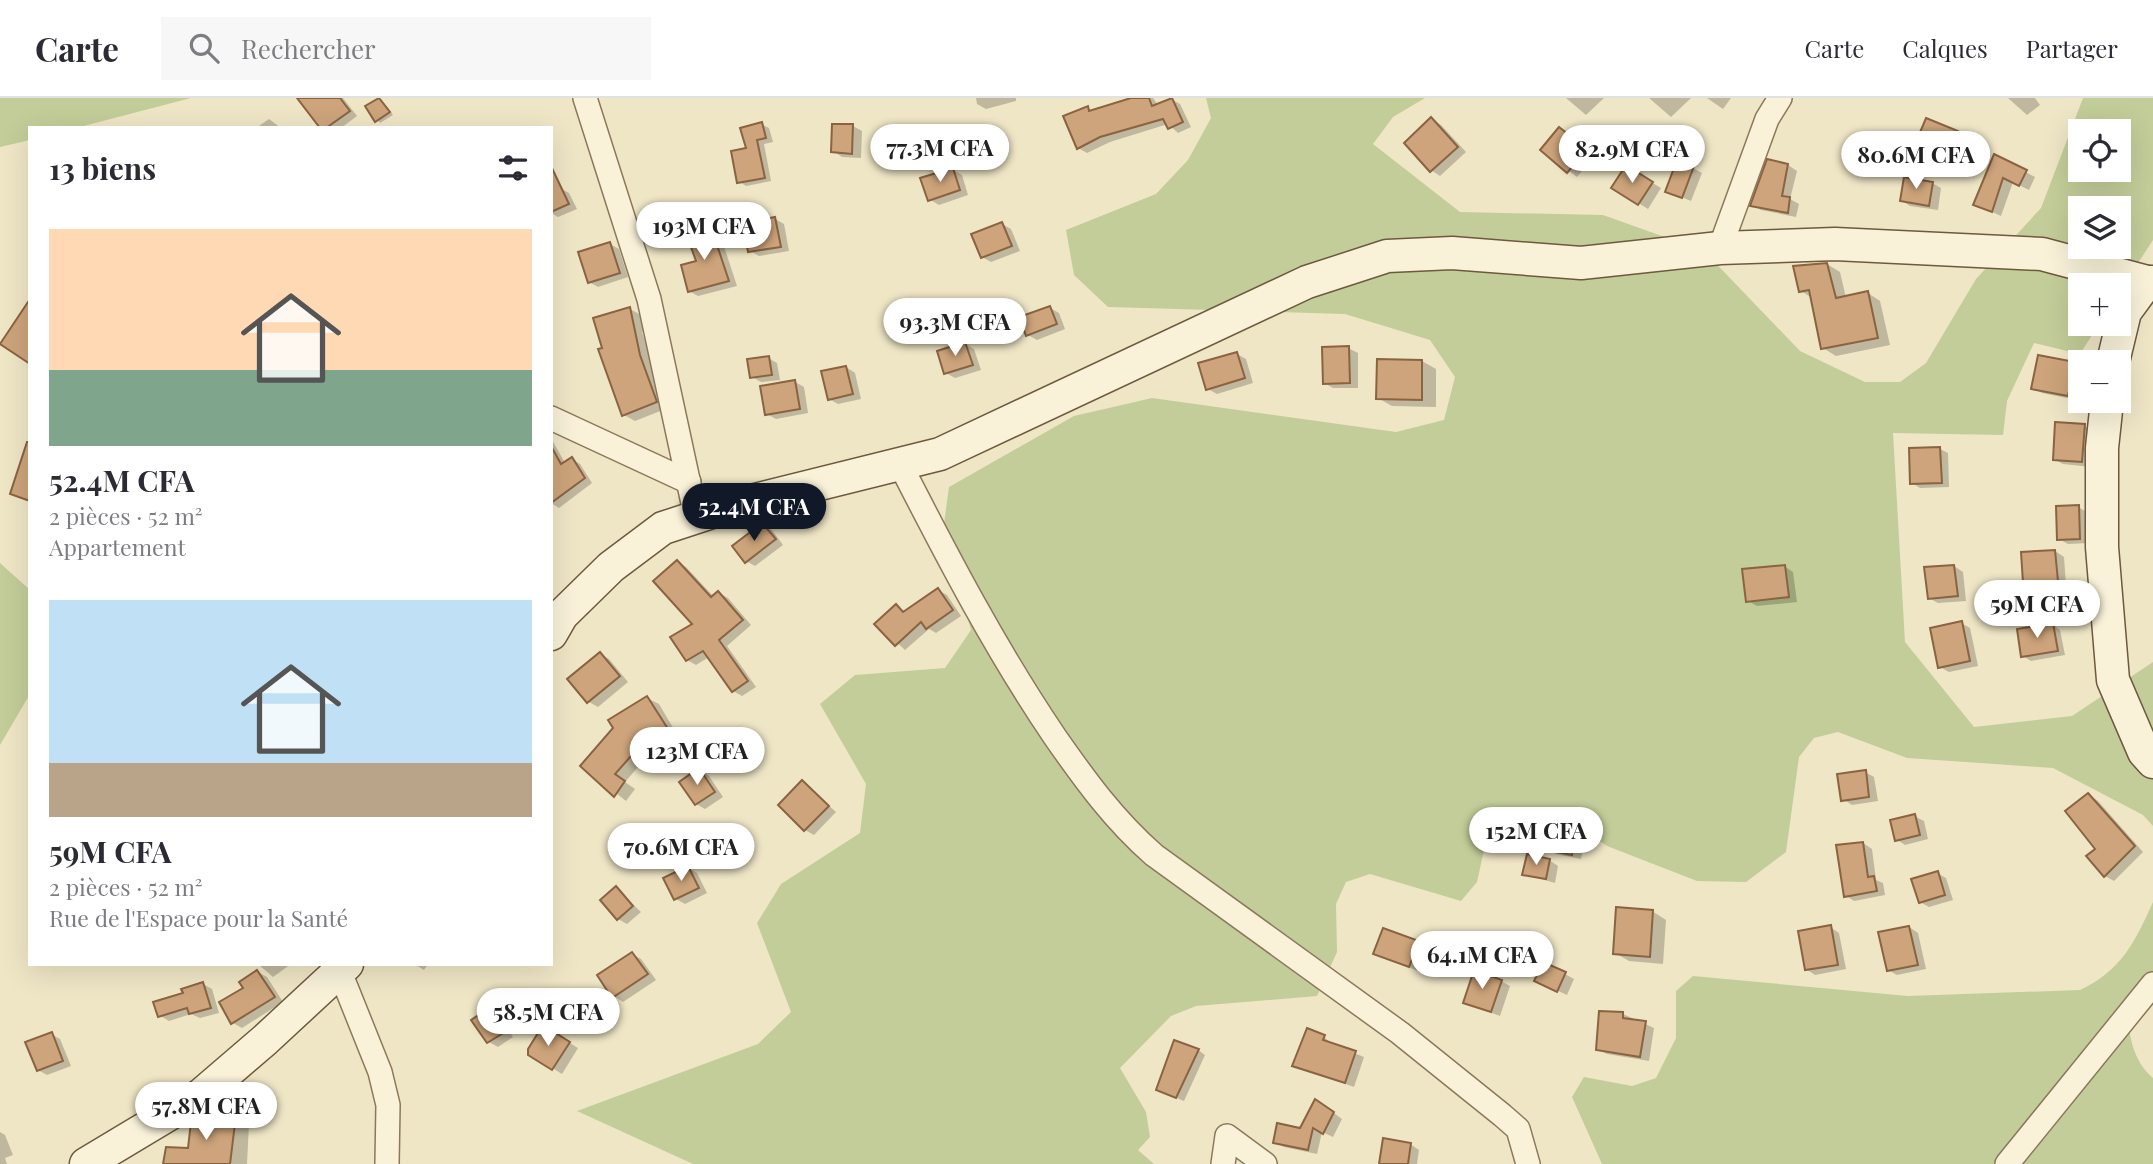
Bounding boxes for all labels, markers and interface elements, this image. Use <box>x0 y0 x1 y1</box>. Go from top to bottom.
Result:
search box <box>161 17 651 80</box>
text: Carte <box>35 26 119 70</box>
icon: search <box>185 29 223 67</box>
text: Rechercher <box>241 31 376 66</box>
text: Carte <box>1805 32 1864 64</box>
text: Calques <box>1902 32 1988 64</box>
text: Partager <box>2026 32 2118 64</box>
map controls <box>2068 119 2131 413</box>
button: locate <box>2068 119 2131 182</box>
pin: 77.3M CFA <box>860 125 1020 184</box>
pin: 82.9M CFA <box>1552 126 1712 185</box>
text: 77.3M CFA <box>886 131 994 162</box>
text: 82.9M CFA <box>1575 132 1689 163</box>
pin: 80.6M CFA <box>1836 132 1996 191</box>
text: 80.6M CFA <box>1857 138 1975 169</box>
text: 13 biens <box>49 148 156 188</box>
icon: filters <box>494 149 532 187</box>
button: layers <box>2068 196 2131 259</box>
pin: 193M CFA <box>632 202 776 262</box>
text: 193M CFA <box>652 209 756 240</box>
button: + <box>2068 273 2131 336</box>
icon: home <box>228 275 354 401</box>
pin: 93.3M CFA <box>875 299 1035 358</box>
text: 93.3M CFA <box>899 305 1011 336</box>
button: − <box>2068 350 2131 413</box>
text: 52.4M CFA <box>49 460 195 500</box>
pin: 52.4M CFA <box>674 484 834 543</box>
text: 52.4M CFA <box>698 490 810 521</box>
text: 2 pièces · 52 m² <box>49 500 203 531</box>
text: Appartement <box>49 531 186 562</box>
pin: 59M CFA <box>1972 580 2102 640</box>
text: 59M CFA <box>1990 587 2084 618</box>
icon: home <box>228 646 354 772</box>
pin: 123M CFA <box>625 728 769 787</box>
text: 123M CFA <box>646 734 748 765</box>
pin: 152M CFA <box>1464 808 1608 867</box>
text: 152M CFA <box>1485 814 1587 845</box>
pin: 70.6M CFA <box>601 824 761 883</box>
text: 70.6M CFA <box>623 830 739 861</box>
text: 59M CFA <box>49 831 171 871</box>
text: 2 pièces · 52 m² <box>49 871 203 902</box>
text: Rue de l'Espace pour la Santé <box>49 902 348 933</box>
pin: 64.1M CFA <box>1402 932 1562 991</box>
text: 64.1M CFA <box>1427 938 1537 969</box>
pin: 58.5M CFA <box>468 988 628 1048</box>
text: 58.5M CFA <box>493 995 603 1026</box>
pin: 57.8M CFA <box>126 1082 286 1142</box>
text: 57.8M CFA <box>151 1089 261 1120</box>

